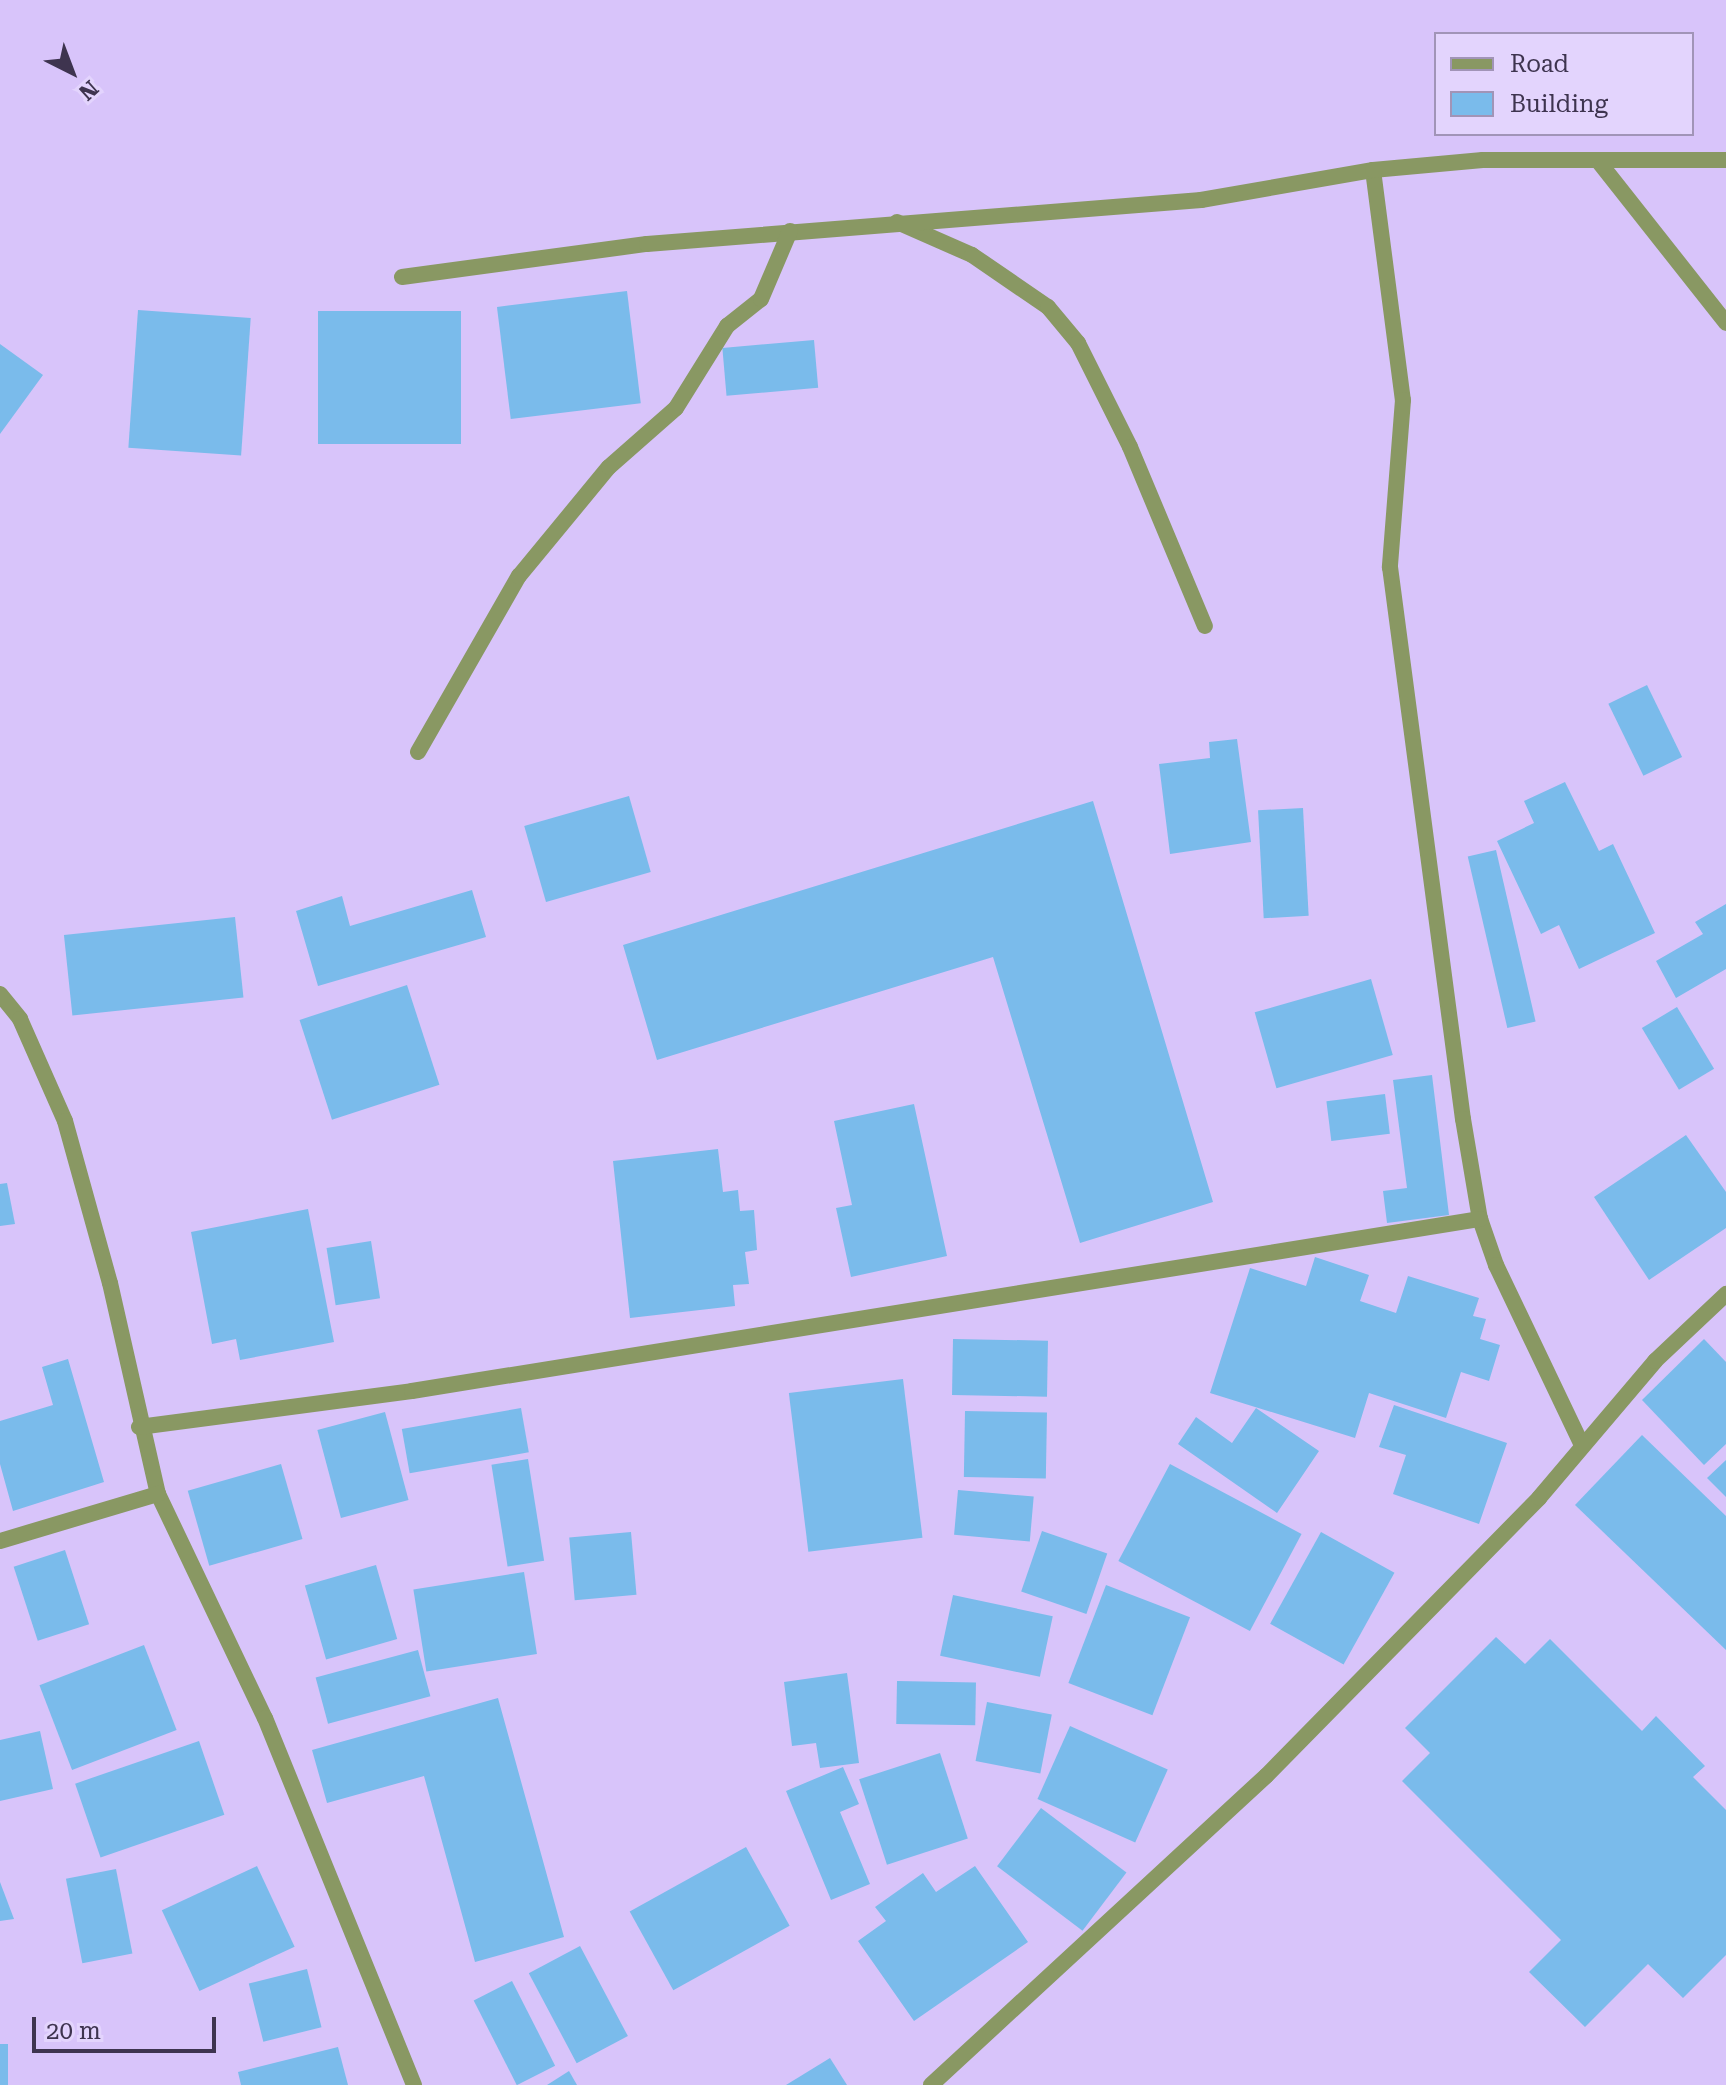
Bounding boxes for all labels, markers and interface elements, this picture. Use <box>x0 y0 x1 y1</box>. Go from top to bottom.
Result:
north arrow <box>32 32 112 112</box>
legend <box>1434 32 1694 136</box>
text: Road <box>1510 50 1569 78</box>
text: N <box>74 75 103 105</box>
text: Building <box>1510 90 1608 118</box>
scale bar <box>36 2001 220 2051</box>
text: 20 m <box>46 2017 101 2045</box>

